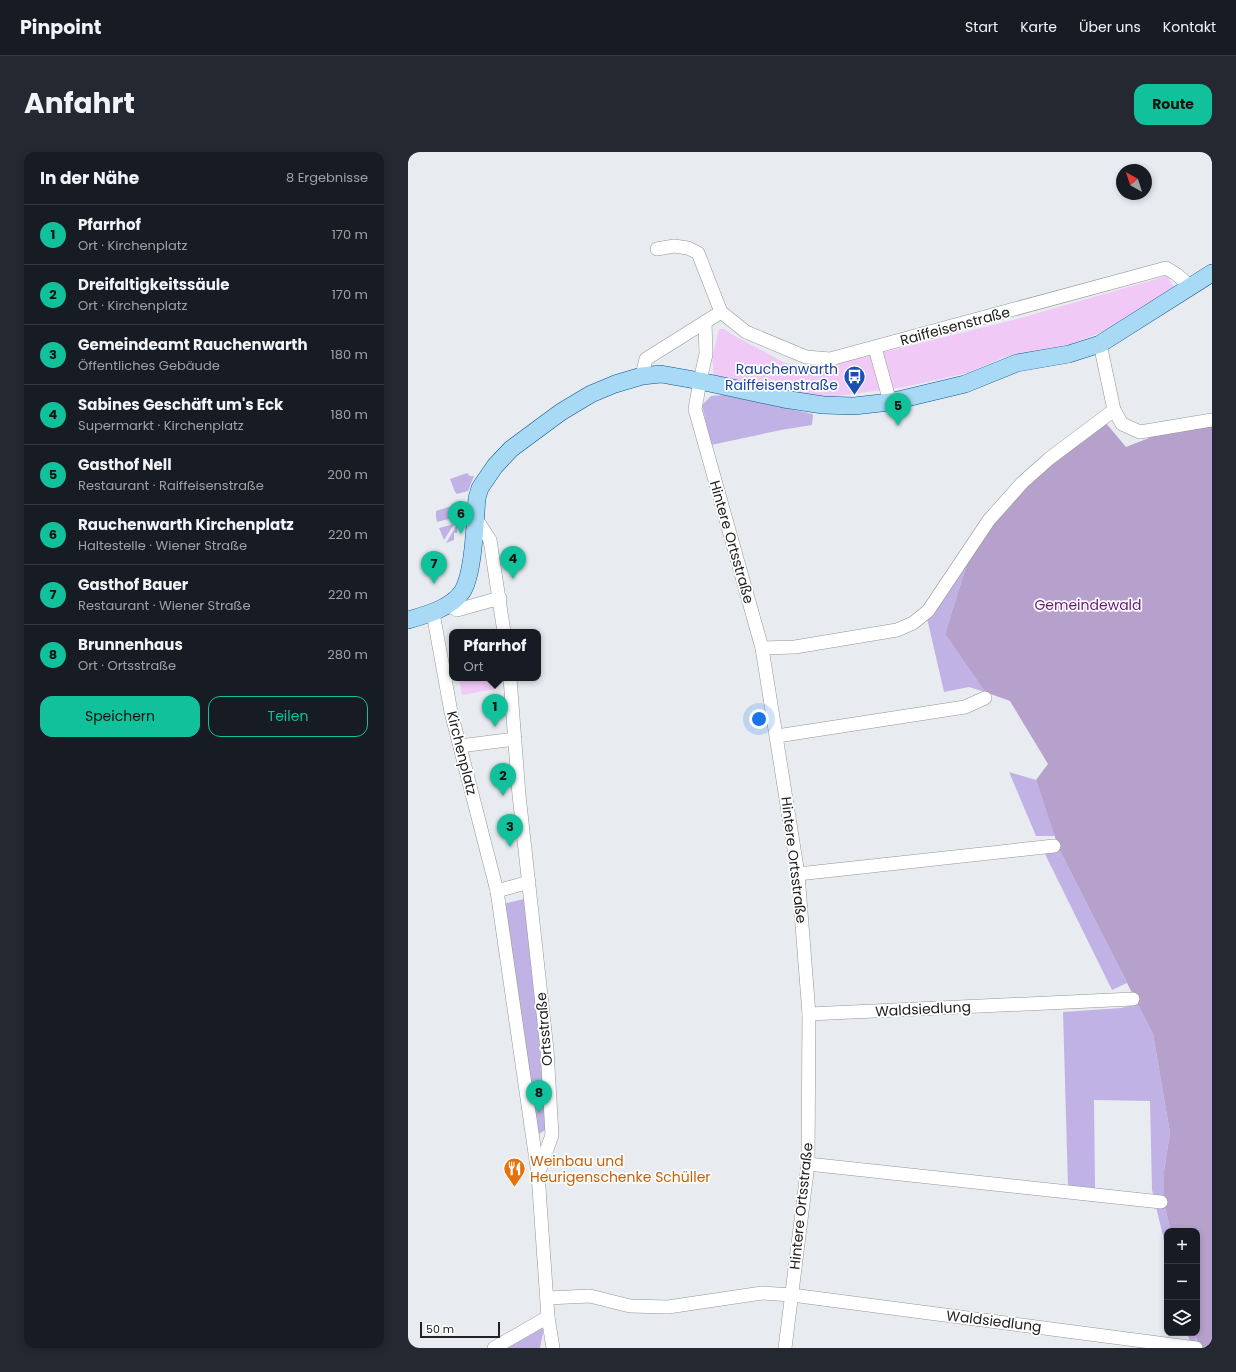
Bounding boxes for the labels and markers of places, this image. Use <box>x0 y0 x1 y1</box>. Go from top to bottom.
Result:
place label: Rauchenwarth Raiffeisenstraße <box>725 359 838 395</box>
bus stop icon: Rauchenwarth Raiffeisenstraße <box>841 364 867 397</box>
pin: 5 <box>885 393 911 426</box>
pin: 6 <box>448 501 474 534</box>
pin: 4 <box>500 546 526 579</box>
pin: 7 <box>421 551 447 584</box>
pin: 1 <box>482 694 508 727</box>
pin: 2 <box>490 763 516 796</box>
pin: 3 <box>497 814 523 847</box>
pin: 8 <box>526 1080 552 1113</box>
place label: Weinbau und Heurigenschenke Schüller <box>530 1151 711 1187</box>
restaurant icon: Weinbau und Heurigenschenke Schüller <box>501 1156 527 1189</box>

